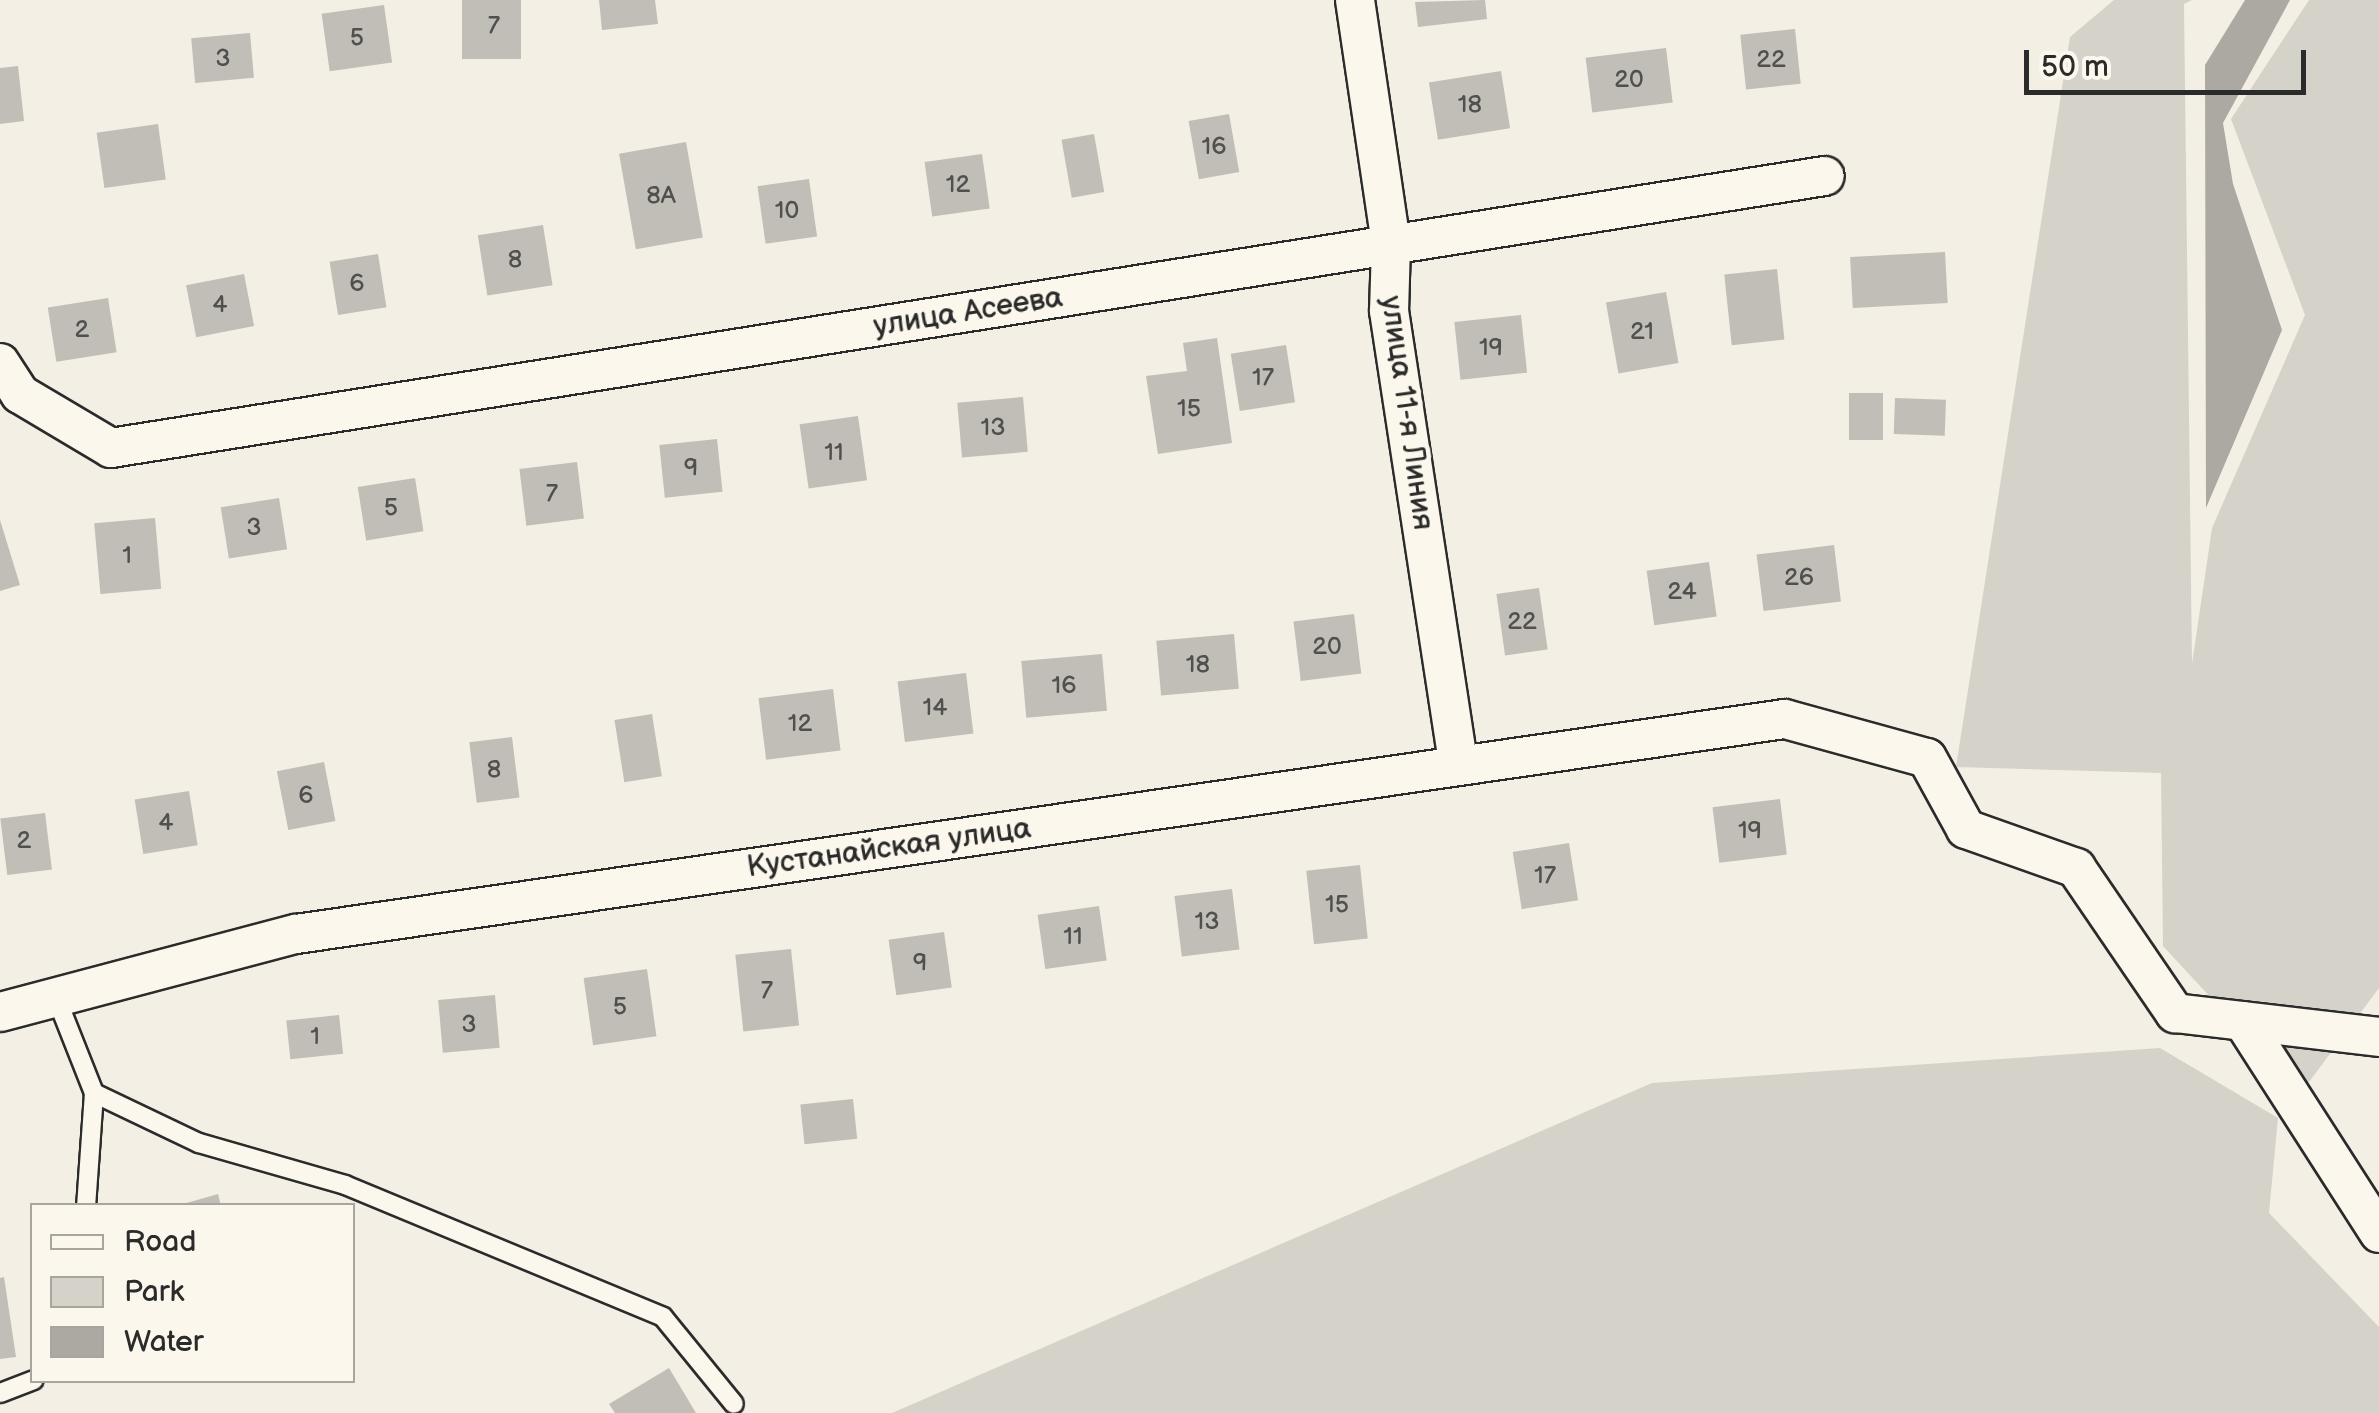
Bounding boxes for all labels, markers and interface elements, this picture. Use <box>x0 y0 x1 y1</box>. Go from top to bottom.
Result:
house number: 7 <box>488 11 500 41</box>
house number: 5 <box>350 23 364 53</box>
scale bar <box>2029 30 2312 92</box>
house number: 3 <box>215 44 231 74</box>
house number: 22 <box>1756 45 1786 75</box>
text: 50 m <box>2041 49 2109 85</box>
house number: 20 <box>1614 65 1644 95</box>
house number: 18 <box>1458 90 1482 120</box>
house number: 16 <box>1202 132 1226 162</box>
house number: 12 <box>946 170 970 200</box>
house number: 8А <box>646 181 676 211</box>
house number: 10 <box>775 196 799 226</box>
house number: 8 <box>508 245 522 275</box>
house number: 6 <box>349 269 365 299</box>
street label: улица Асеева <box>871 279 1065 345</box>
house number: 4 <box>212 290 228 320</box>
street label: улица 11-я Линия <box>1373 294 1441 532</box>
house number: 2 <box>75 315 89 345</box>
house number: 21 <box>1630 317 1654 347</box>
house number: 19 <box>1479 333 1503 363</box>
house number: 17 <box>1252 363 1274 393</box>
house number: 15 <box>1177 394 1201 424</box>
house number: 13 <box>980 413 1006 443</box>
house number: 11 <box>824 438 844 468</box>
house number: 9 <box>684 453 698 483</box>
house number: 7 <box>546 479 558 509</box>
house number: 5 <box>384 493 398 523</box>
house number: 3 <box>246 513 262 543</box>
house number: 1 <box>122 541 132 571</box>
house number: 26 <box>1784 563 1814 593</box>
house number: 24 <box>1667 577 1697 607</box>
house number: 22 <box>1507 607 1537 637</box>
house number: 20 <box>1312 632 1342 662</box>
house number: 18 <box>1186 650 1210 680</box>
house number: 16 <box>1052 671 1076 701</box>
house number: 14 <box>923 693 947 723</box>
house number: 12 <box>788 709 812 739</box>
house number: 8 <box>487 755 501 785</box>
house number: 6 <box>298 781 314 811</box>
house number: 4 <box>158 808 174 838</box>
street label: Кустанайская улица <box>745 810 1033 886</box>
house number: 19 <box>1738 816 1762 846</box>
house number: 2 <box>17 826 31 856</box>
house number: 17 <box>1534 861 1556 891</box>
house number: 15 <box>1325 890 1349 920</box>
house number: 13 <box>1194 907 1220 937</box>
house number: 11 <box>1063 922 1083 952</box>
house number: 9 <box>913 948 927 978</box>
house number: 7 <box>761 976 773 1006</box>
house number: 5 <box>613 992 627 1022</box>
house number: 3 <box>461 1010 477 1040</box>
house number: 1 <box>310 1022 320 1052</box>
legend <box>30 1203 355 1383</box>
text: Road <box>124 1224 197 1260</box>
text: Park <box>124 1274 184 1310</box>
text: Water <box>124 1324 204 1360</box>

